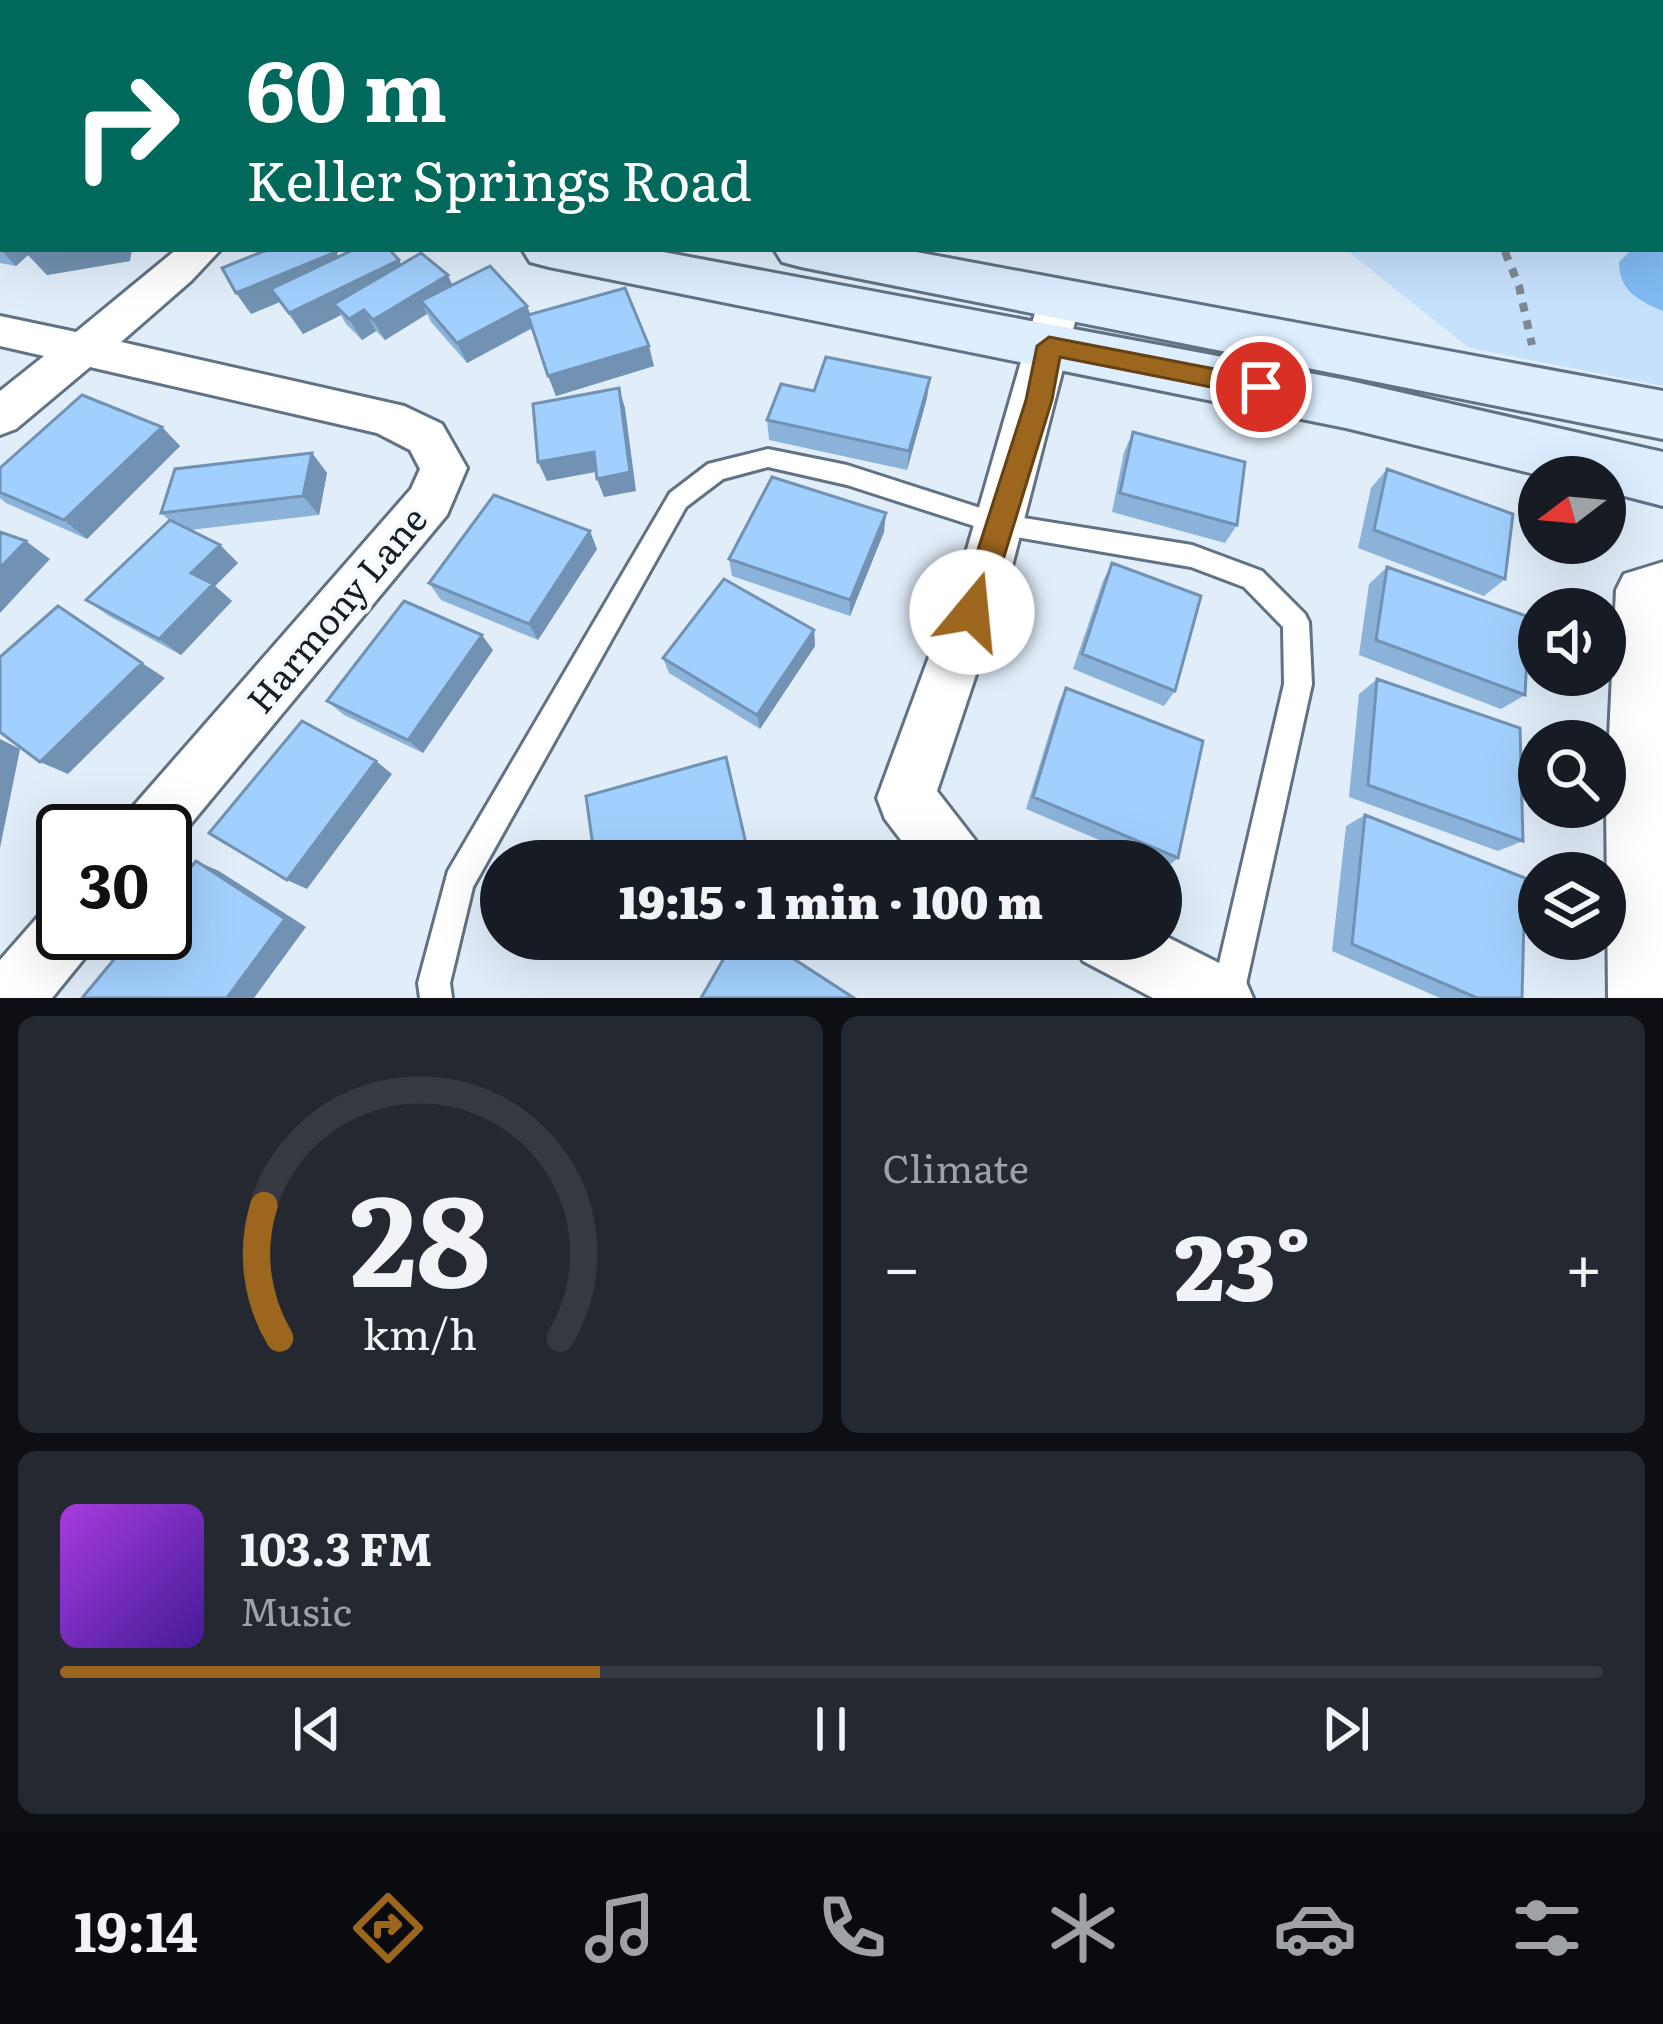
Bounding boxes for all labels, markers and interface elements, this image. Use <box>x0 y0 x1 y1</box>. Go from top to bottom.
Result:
text: 60 m <box>246 23 447 148</box>
icon: right <box>48 48 204 204</box>
text: Keller Springs Road <box>246 137 752 218</box>
pin <box>1210 336 1312 438</box>
icon: arrive <box>1228 354 1294 420</box>
north arrow <box>1518 456 1626 564</box>
map controls <box>1518 456 1626 960</box>
street label: Harmony Lane <box>233 493 438 723</box>
position arrow <box>909 549 1035 675</box>
button: sound <box>1518 588 1626 696</box>
button: search <box>1518 720 1626 828</box>
speed limit sign: 30 <box>36 804 192 960</box>
button: layers <box>1518 852 1626 960</box>
text: 19:15 · 1 min · 100 m <box>619 866 1043 933</box>
text: Climate <box>883 1137 1029 1195</box>
text: 28 <box>350 1140 491 1325</box>
text: 23° <box>1174 1195 1311 1329</box>
text: − <box>883 1214 921 1312</box>
text: + <box>1565 1214 1603 1312</box>
text: km/h <box>363 1299 477 1362</box>
text: 103.3 FM <box>240 1513 432 1580</box>
text: Music <box>240 1580 352 1638</box>
icon: previous <box>284 1696 350 1762</box>
icon: pause <box>798 1696 864 1762</box>
icon: next <box>1313 1696 1379 1762</box>
icon: directions <box>346 1886 430 1970</box>
icon: music <box>578 1886 662 1970</box>
icon: phone <box>810 1886 894 1970</box>
icon: climate <box>1041 1886 1125 1970</box>
icon: car <box>1273 1886 1357 1970</box>
icon: filters <box>1505 1886 1589 1970</box>
text: 19:14 <box>74 1888 198 1969</box>

